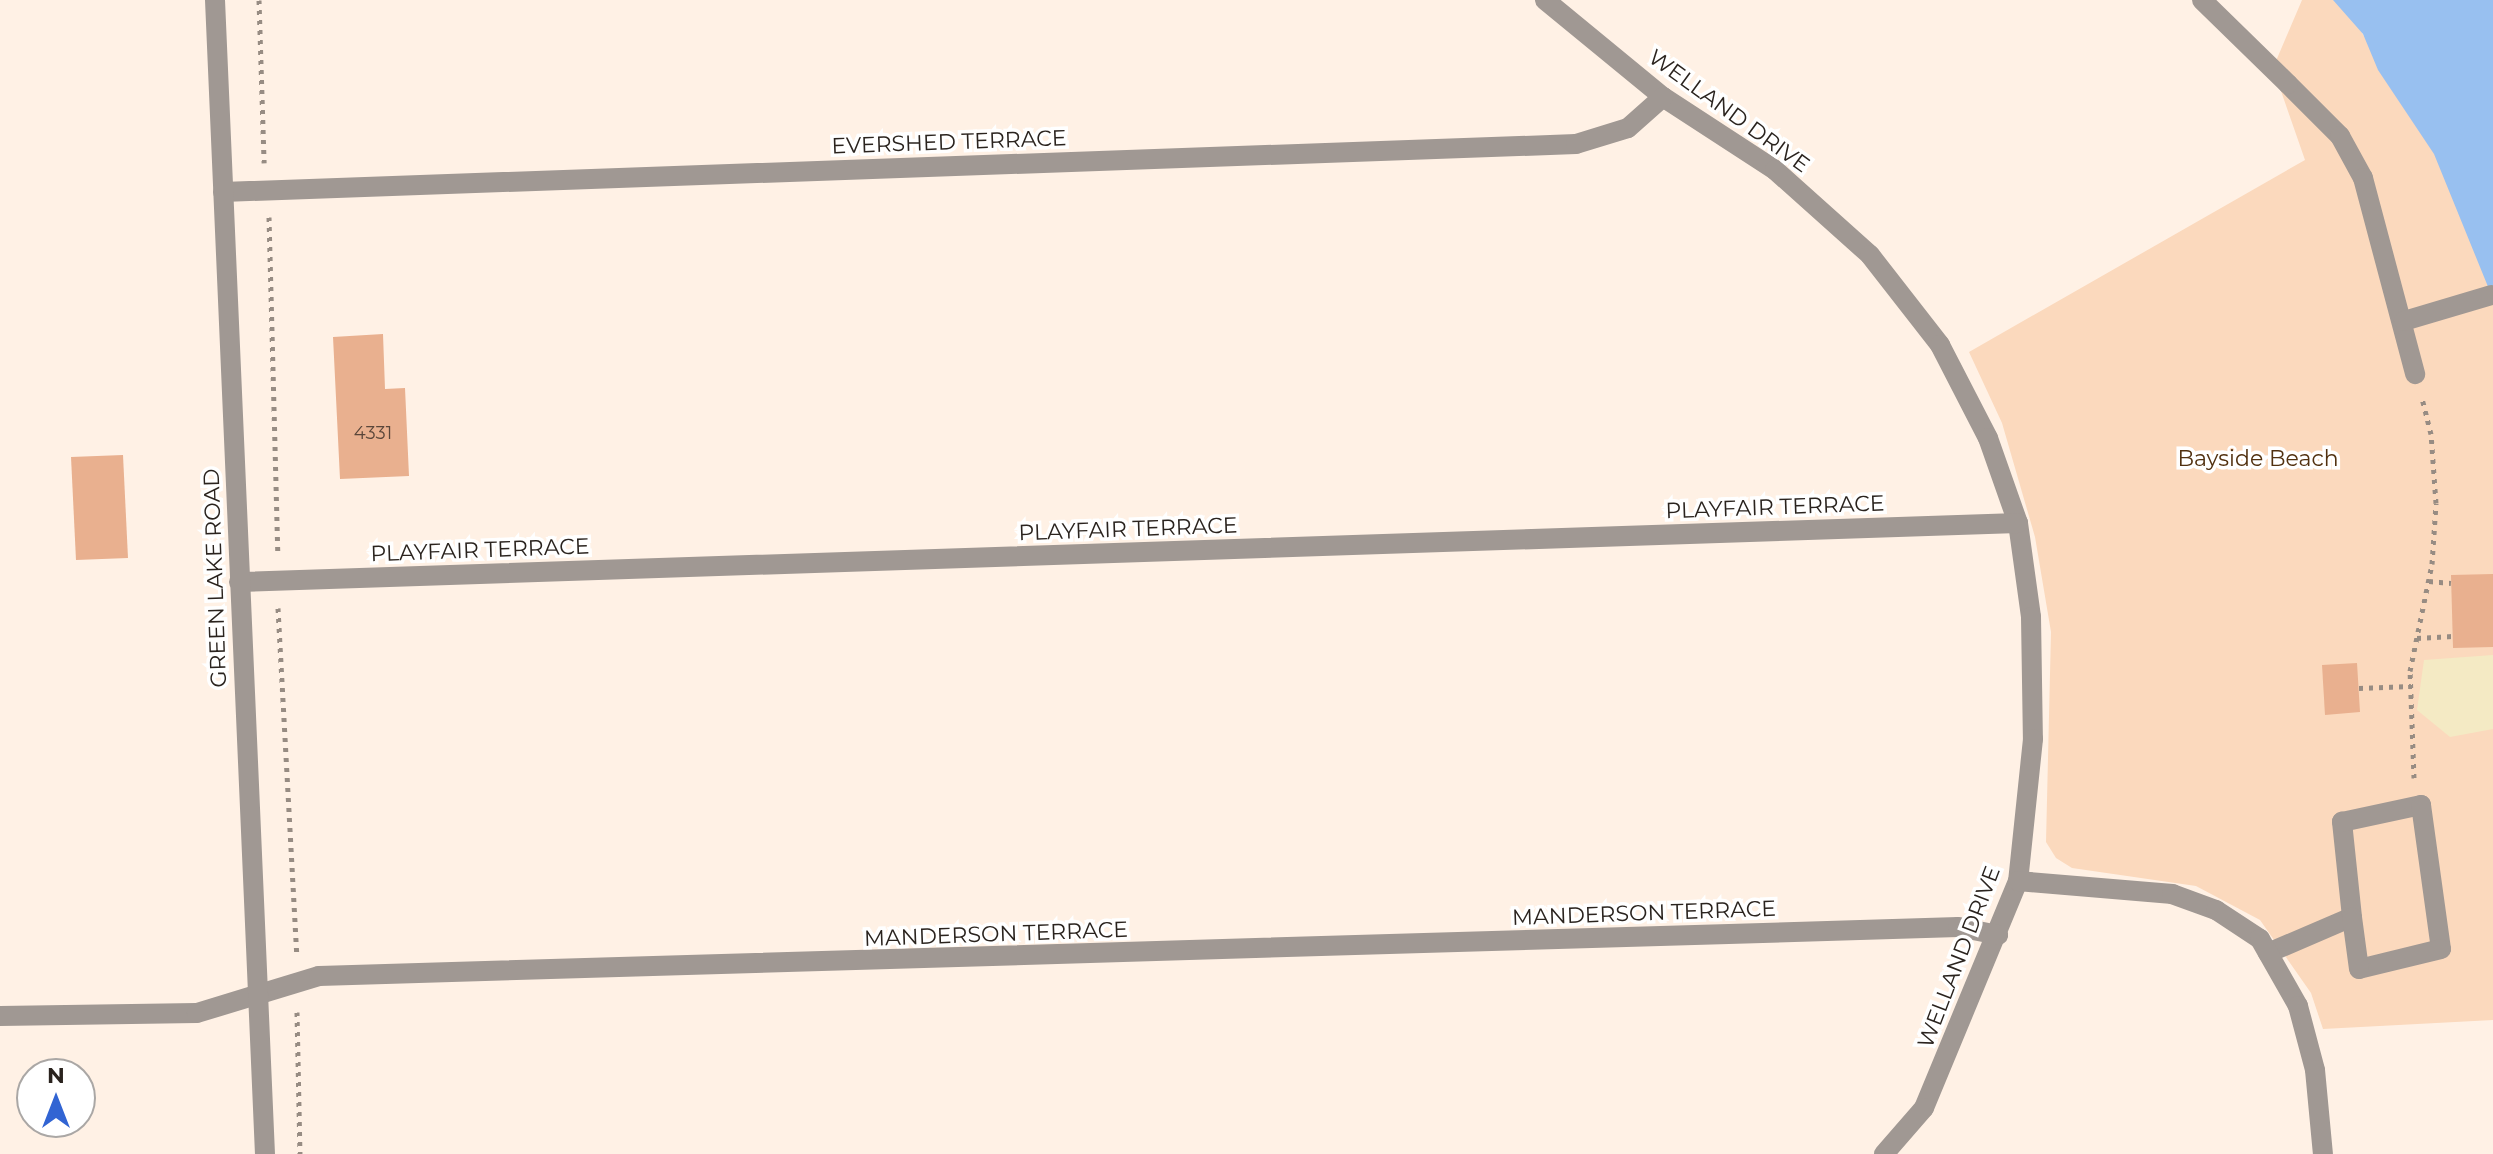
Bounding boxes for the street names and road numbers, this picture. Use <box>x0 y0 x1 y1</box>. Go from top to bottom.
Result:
street label: WELLAND DRIVE <box>1643 44 1815 178</box>
street label: EVERSHED TERRACE <box>831 125 1067 159</box>
street label: GREEN LAKE ROAD <box>198 468 232 688</box>
street label: PLAYFAIR TERRACE <box>1665 490 1885 524</box>
street label: PLAYFAIR TERRACE <box>1018 512 1238 546</box>
street label: PLAYFAIR TERRACE <box>370 533 590 567</box>
street label: WELLAND DRIVE <box>1912 862 2006 1052</box>
street label: MANDERSON TERRACE <box>1512 895 1776 931</box>
street label: MANDERSON TERRACE <box>864 916 1128 952</box>

